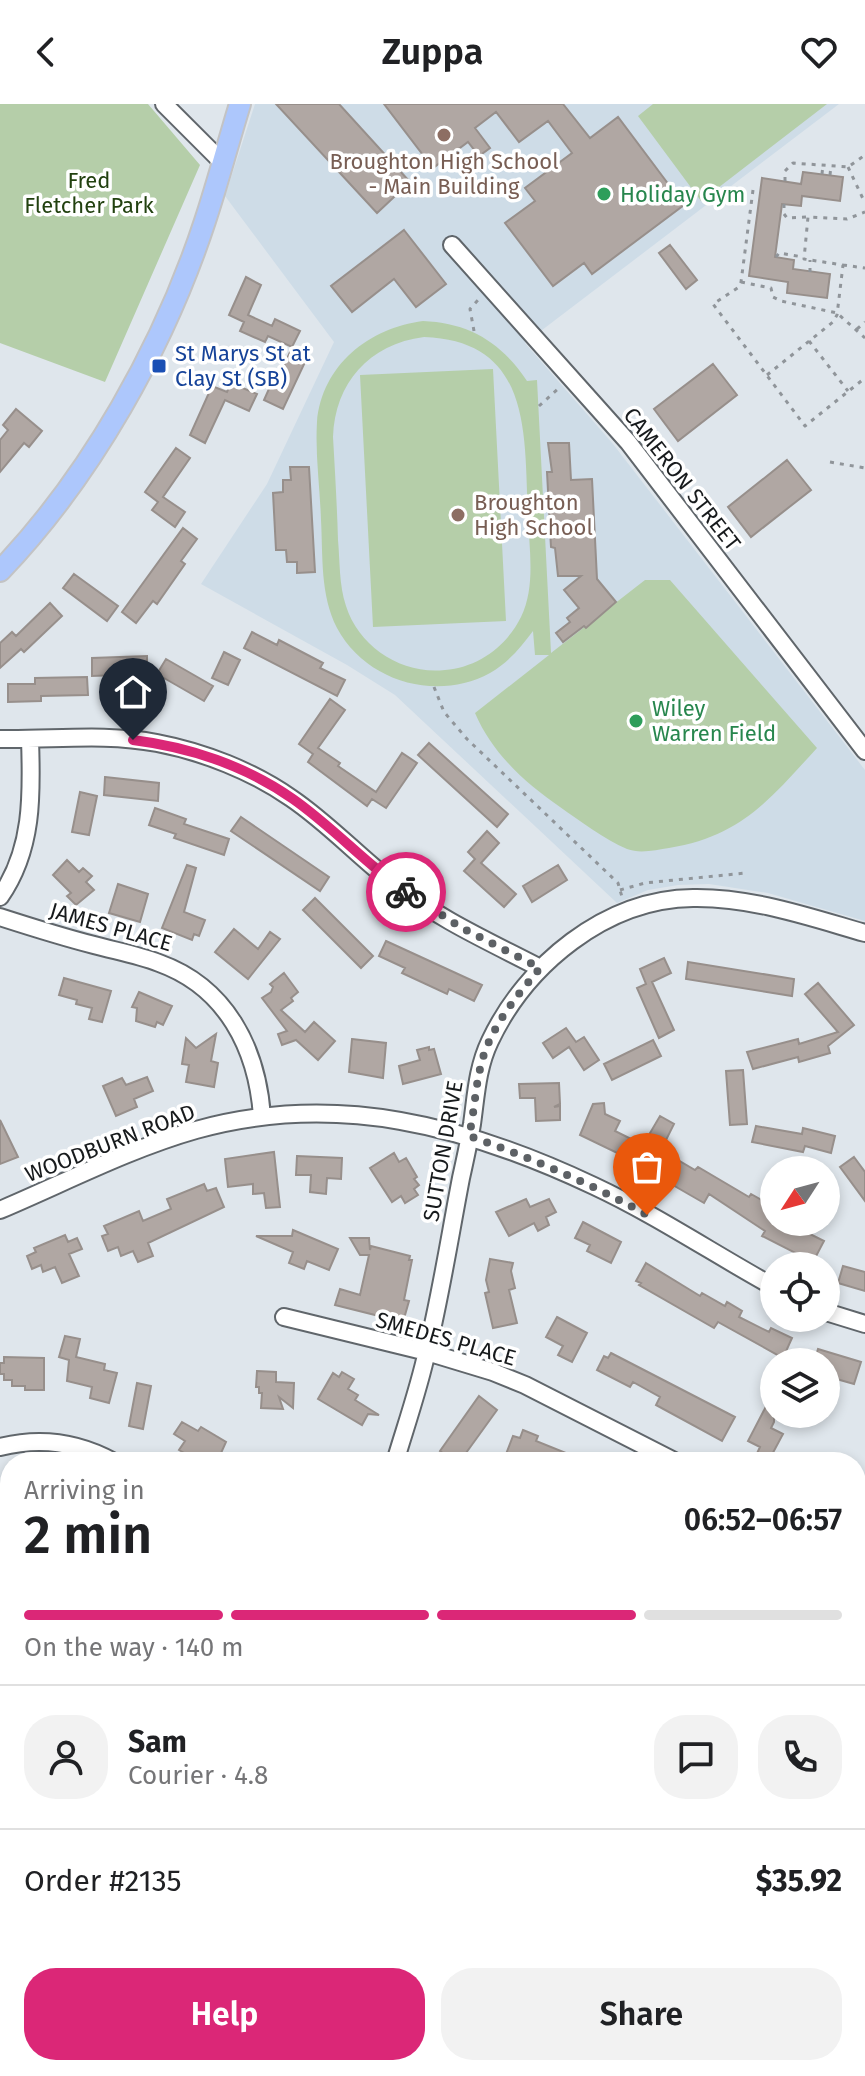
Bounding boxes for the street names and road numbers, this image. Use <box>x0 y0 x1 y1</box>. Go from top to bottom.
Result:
street label: CAMERON STREET <box>618 402 747 556</box>
street label: JAMES PLACE <box>47 897 175 957</box>
street label: SUTTON DRIVE <box>417 1078 469 1224</box>
street label: WOODBURN ROAD <box>21 1098 199 1188</box>
street label: SMEDES PLACE <box>373 1306 519 1372</box>

